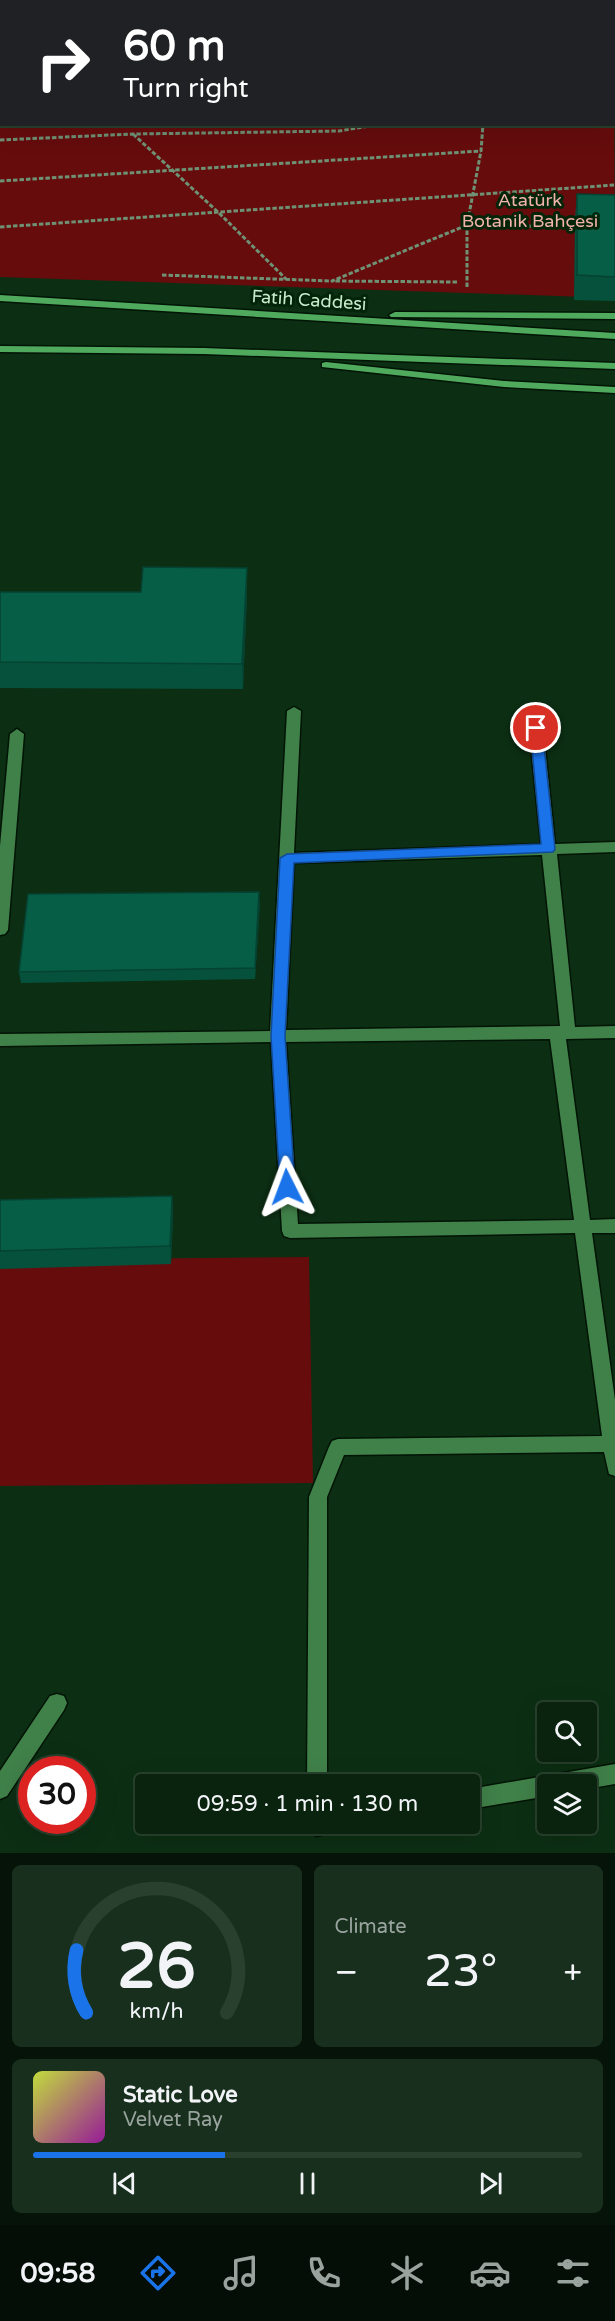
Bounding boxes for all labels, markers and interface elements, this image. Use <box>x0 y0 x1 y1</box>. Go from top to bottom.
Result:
text: 60 m <box>123 21 225 72</box>
icon: right <box>24 24 102 102</box>
text: Turn right <box>123 72 249 105</box>
park label: Atatürk Botanik Bahçesi <box>462 189 598 232</box>
street label: Fatih Caddesi <box>251 285 367 315</box>
pin <box>510 702 561 753</box>
icon: arrive <box>519 711 552 744</box>
position arrow <box>255 1155 319 1219</box>
map controls <box>537 1702 597 1834</box>
button: search <box>537 1702 597 1762</box>
speed limit sign: 30 <box>18 1756 96 1834</box>
button: layers <box>537 1774 597 1834</box>
text: 09:59 · 1 min · 130 m <box>197 1791 418 1817</box>
text: Climate <box>335 1915 407 1939</box>
text: 26 <box>118 1930 196 2005</box>
text: 23° <box>424 1945 497 1999</box>
text: − <box>335 1953 358 1992</box>
text: + <box>563 1953 582 1992</box>
text: km/h <box>130 1998 184 2024</box>
text: Static Love <box>123 2082 238 2108</box>
text: Velvet Ray <box>123 2108 223 2132</box>
icon: previous <box>108 2167 141 2200</box>
icon: pause <box>291 2167 324 2200</box>
icon: next <box>474 2167 507 2200</box>
icon: directions <box>137 2252 179 2294</box>
icon: music <box>220 2252 262 2294</box>
icon: phone <box>303 2252 345 2294</box>
icon: climate <box>386 2252 428 2294</box>
icon: car <box>469 2252 511 2294</box>
icon: filters <box>552 2252 594 2294</box>
text: 09:58 <box>21 2257 95 2290</box>

